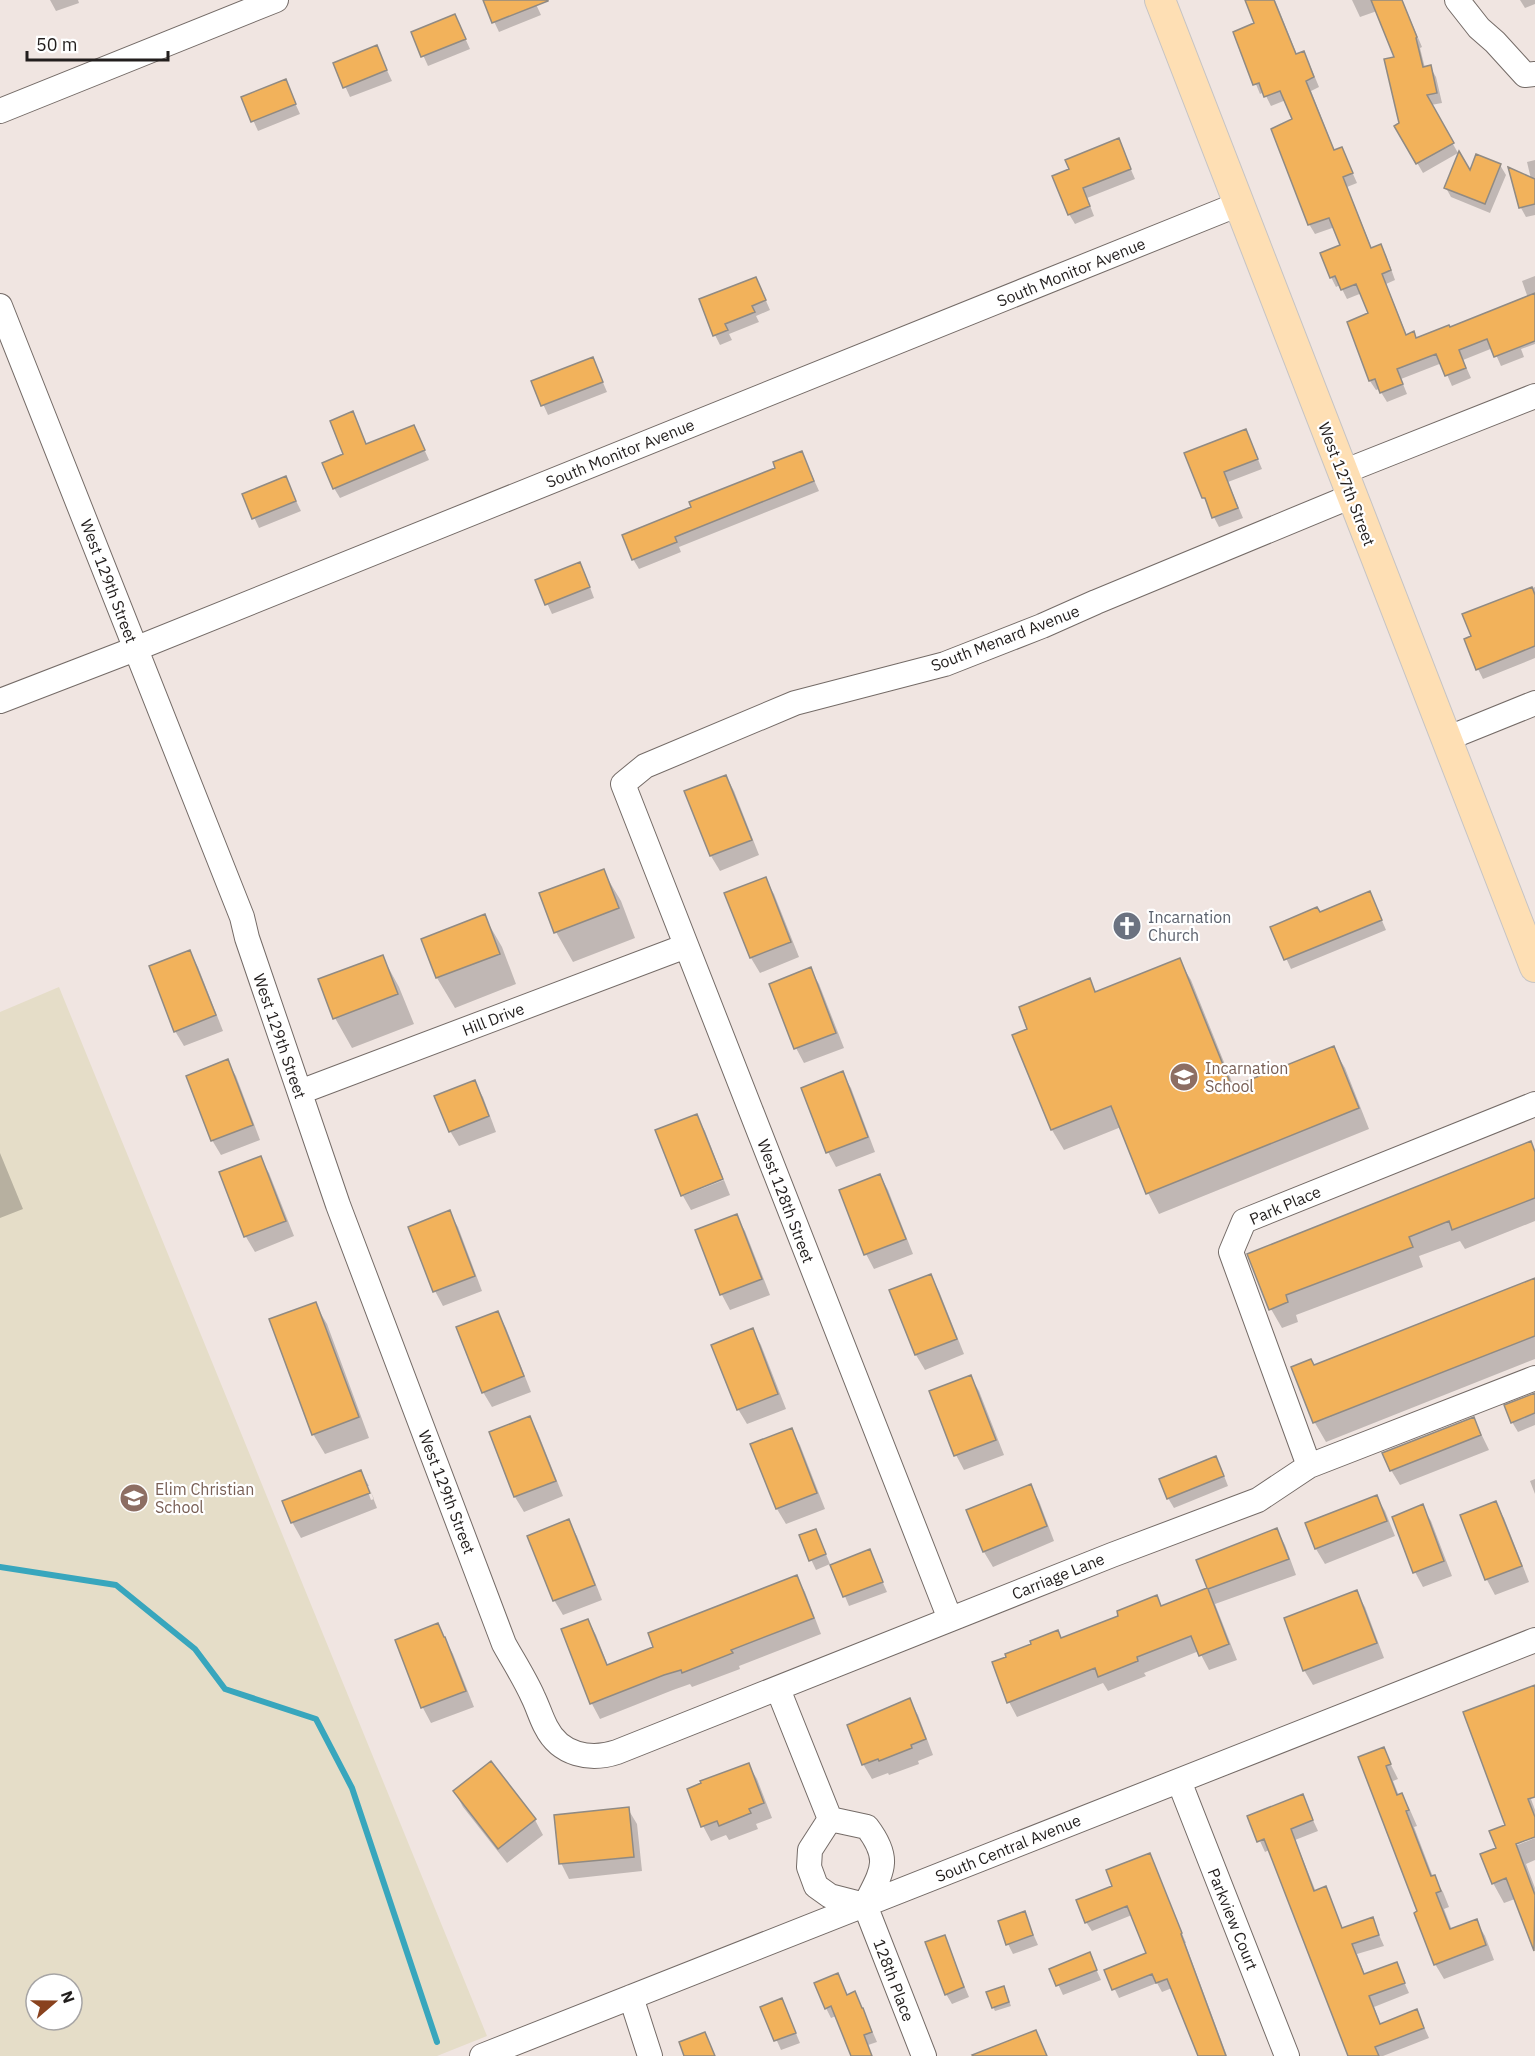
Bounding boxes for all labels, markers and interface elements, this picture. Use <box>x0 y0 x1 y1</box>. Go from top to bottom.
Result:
scale bar <box>27 24 168 62</box>
text: 50 m <box>36 33 78 56</box>
street label: South Monitor Avenue <box>994 233 1148 311</box>
street label: South Monitor Avenue <box>543 414 697 492</box>
street label: West 127th Street <box>1314 419 1380 549</box>
street label: West 129th Street <box>76 516 142 646</box>
street label: South Menard Avenue <box>928 600 1082 676</box>
place label: Incarnation Church <box>1148 907 1231 945</box>
church icon: Incarnation Church <box>1111 910 1143 942</box>
street label: West 129th Street <box>249 971 311 1101</box>
street label: Hill Drive <box>459 998 527 1040</box>
place label: Incarnation School <box>1205 1058 1288 1096</box>
school or university icon: Incarnation School <box>1168 1061 1200 1093</box>
street label: West 128th Street <box>753 1136 819 1266</box>
street label: Park Place <box>1246 1181 1324 1229</box>
street label: West 129th Street <box>414 1427 480 1557</box>
place label: Elim Christian School <box>155 1479 254 1517</box>
school or university icon: Elim Christian School <box>118 1482 150 1514</box>
street label: Carriage Lane <box>1009 1548 1107 1604</box>
street label: South Central Avenue <box>932 1810 1084 1886</box>
street label: Parkview Court <box>1203 1865 1263 1973</box>
street label: 128th Place <box>869 1936 919 2024</box>
north arrow <box>24 1972 84 2032</box>
text: N <box>57 1988 79 2006</box>

